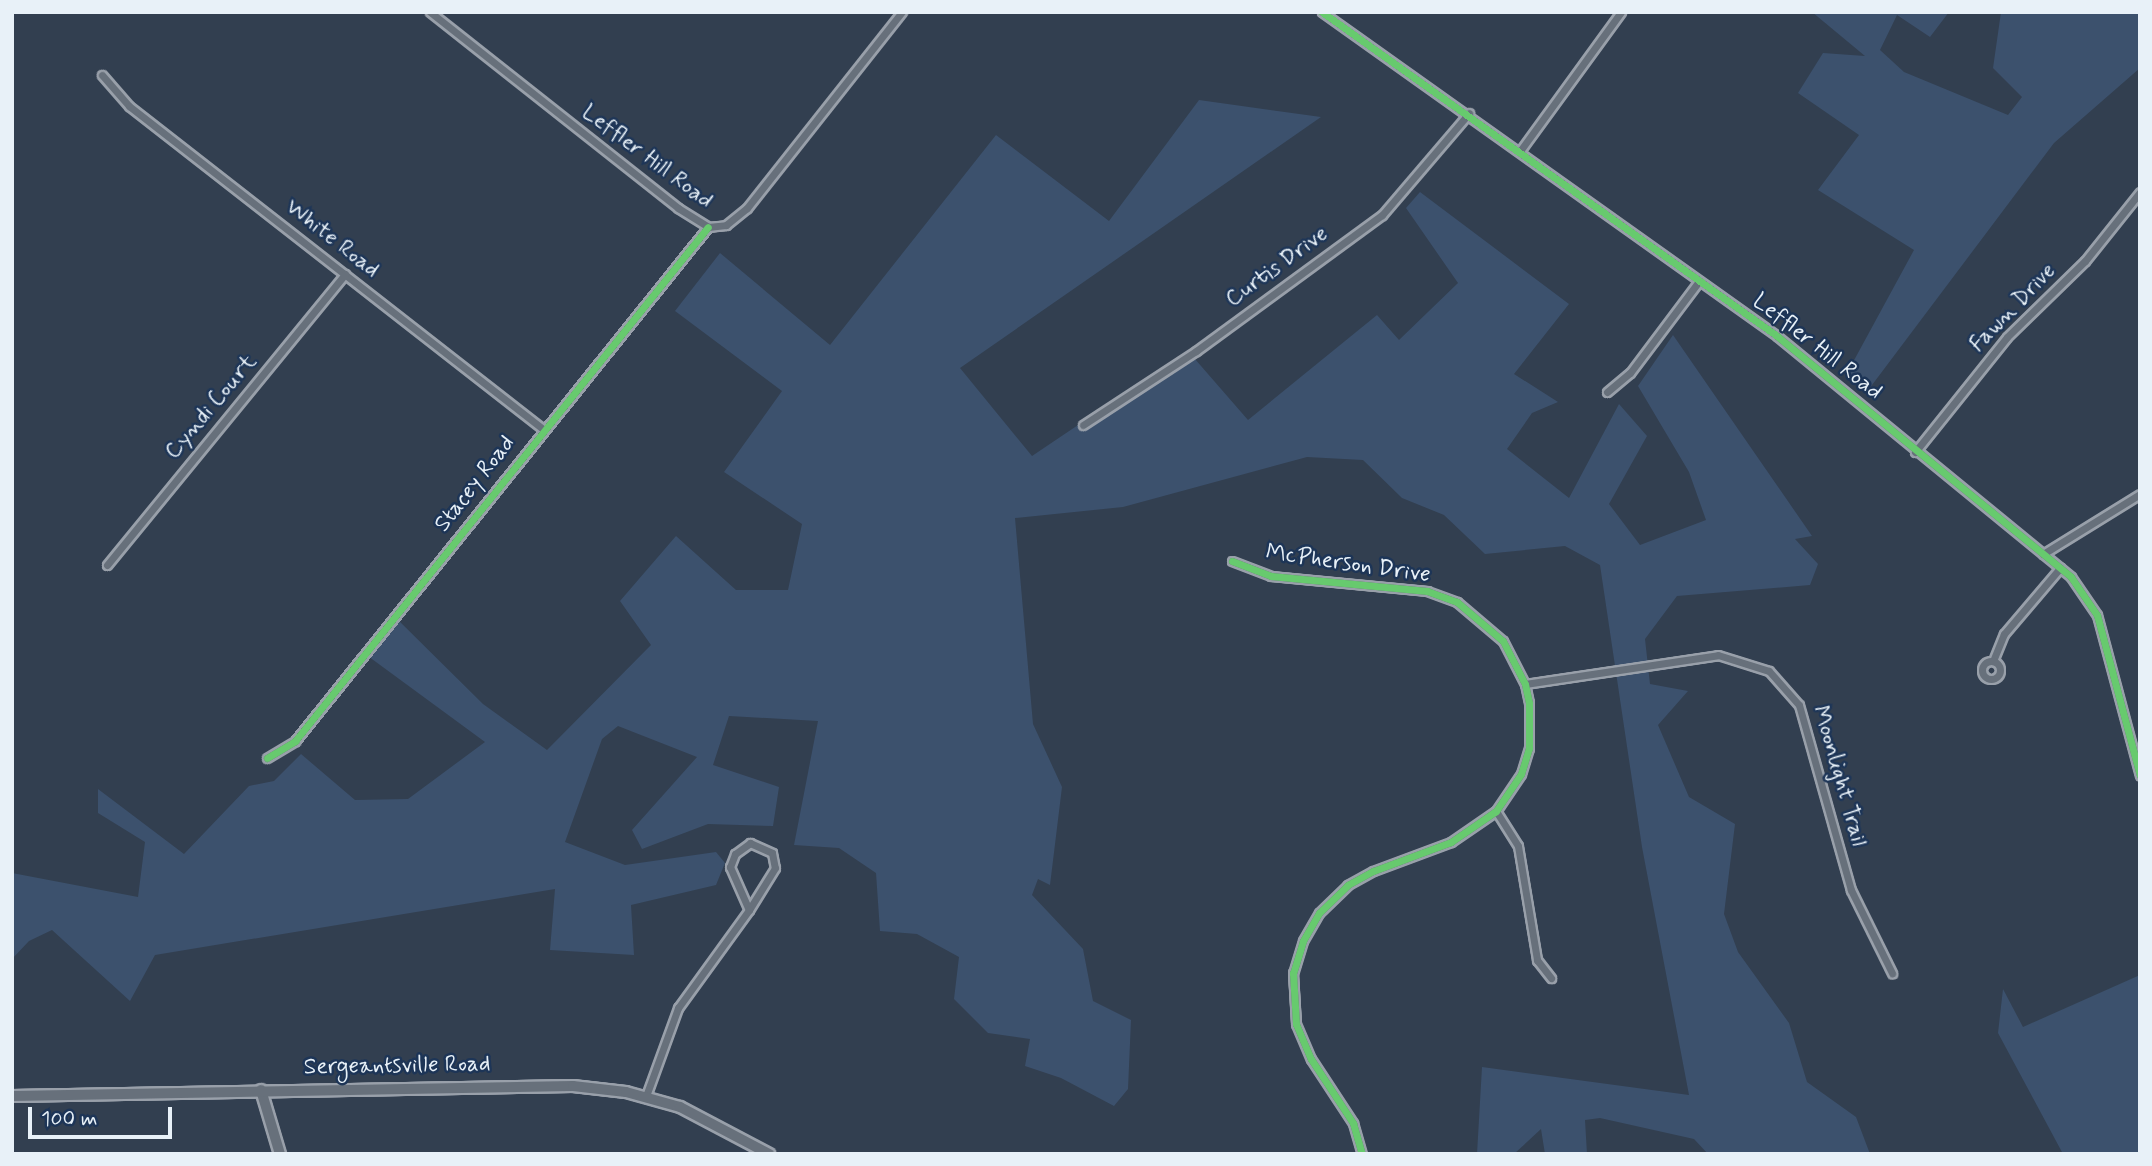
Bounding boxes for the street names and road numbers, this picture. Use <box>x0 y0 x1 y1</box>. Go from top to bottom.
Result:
street label: Leffler Hill Road <box>575 98 719 216</box>
street label: White Road <box>279 194 385 284</box>
street label: Curtis Drive <box>1221 221 1333 313</box>
street label: Fawn Drive <box>1964 258 2062 358</box>
street label: Leffler Hill Road <box>1746 287 1888 407</box>
street label: Cyndi Court <box>161 351 261 463</box>
street label: Stacey Road <box>429 430 521 538</box>
street label: McPherson Drive <box>1265 539 1431 589</box>
street label: Moonlight Trail <box>1806 702 1872 850</box>
street label: Sergeantsville Road <box>303 1051 491 1081</box>

